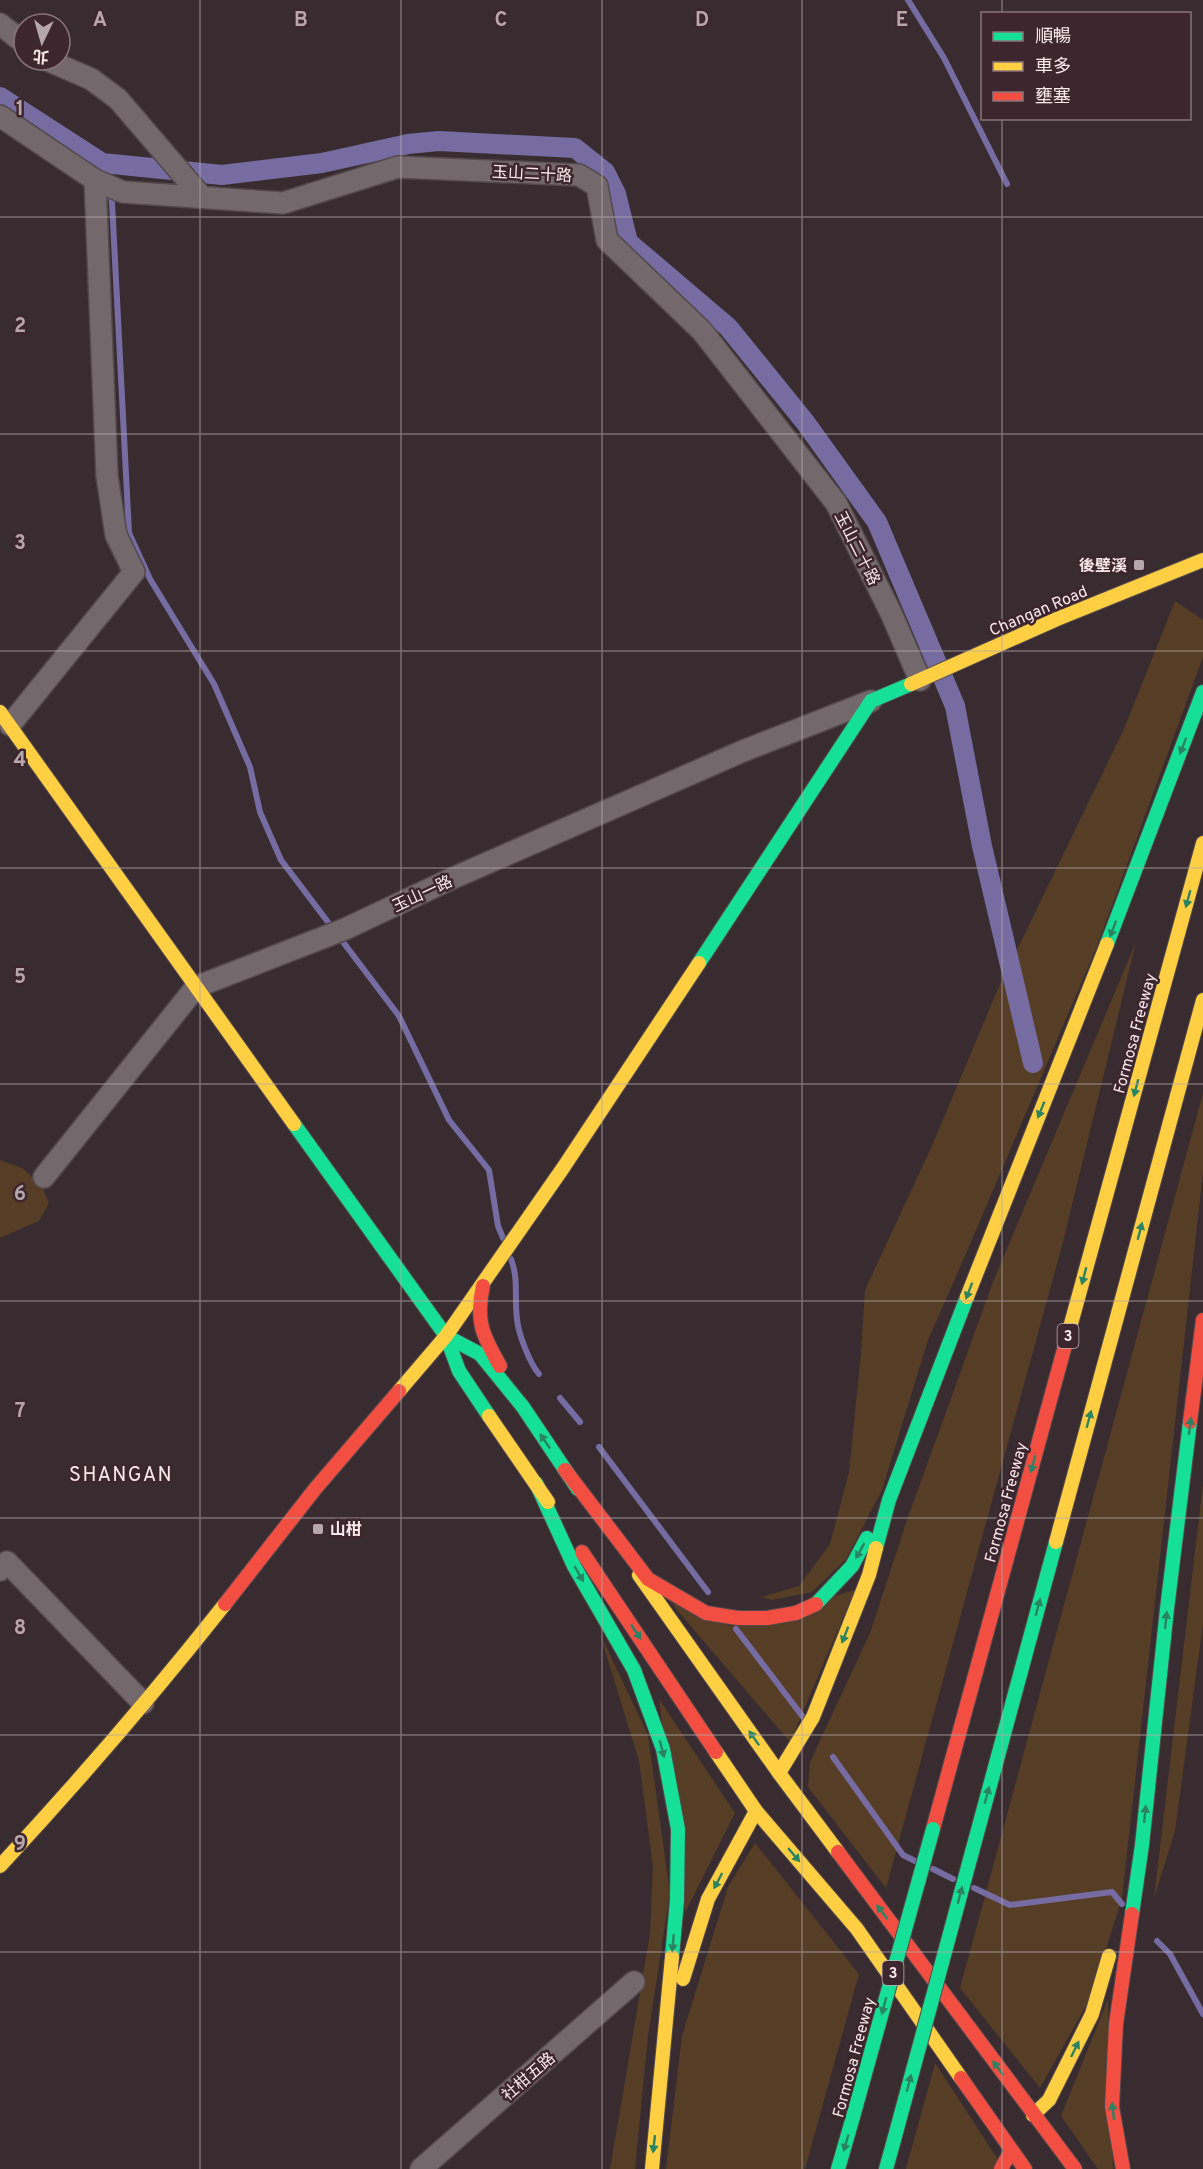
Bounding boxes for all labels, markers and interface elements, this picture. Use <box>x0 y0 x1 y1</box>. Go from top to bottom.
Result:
text: A <box>93 8 107 34</box>
text: B <box>294 8 308 34</box>
text: C <box>495 8 507 34</box>
text: D <box>695 8 709 34</box>
text: E <box>896 8 908 34</box>
north arrow <box>12 12 72 72</box>
legend <box>981 12 1191 120</box>
text: 順暢 <box>1035 26 1071 49</box>
text: 北 <box>32 44 50 66</box>
text: 車多 <box>1035 56 1071 79</box>
text: 壅塞 <box>1035 86 1071 109</box>
text: 1 <box>16 97 24 123</box>
street label: 玉山二十路 <box>491 163 572 187</box>
text: 2 <box>14 314 26 340</box>
street label: 玉山二十路 <box>829 509 883 589</box>
text: 3 <box>14 531 26 557</box>
place label: 後壁溪 <box>1079 557 1127 577</box>
marker: 後壁溪 <box>1132 558 1146 572</box>
street label: Changan Road <box>987 582 1091 642</box>
one-way arrow <box>1177 738 1187 756</box>
text: 4 <box>14 748 26 774</box>
street label: 玉山一路 <box>390 872 456 917</box>
one-way arrow <box>1182 890 1192 909</box>
one-way arrow <box>1108 920 1118 938</box>
text: 5 <box>14 965 26 991</box>
street label: Formosa Freeway <box>1110 971 1162 1096</box>
one-way arrow <box>1131 1079 1140 1097</box>
one-way arrow <box>1036 1101 1045 1119</box>
text: 6 <box>14 1182 26 1208</box>
one-way arrow <box>1136 1222 1146 1240</box>
one-way arrow <box>1079 1266 1089 1285</box>
one-way arrow <box>964 1282 973 1300</box>
road number: 3 <box>1058 1324 1078 1348</box>
text: 7 <box>15 1399 25 1425</box>
one-way arrow <box>1085 1410 1094 1428</box>
one-way arrow <box>1185 1417 1195 1436</box>
one-way arrow <box>540 1433 551 1449</box>
street label: Formosa Freeway <box>981 1440 1033 1565</box>
one-way arrow <box>1028 1455 1037 1473</box>
district label: SHANGAN <box>69 1463 173 1489</box>
place label: 山柑 <box>330 1520 362 1541</box>
marker: 山柑 <box>311 1522 325 1536</box>
one-way arrow <box>855 1543 865 1560</box>
one-way arrow <box>573 1566 584 1582</box>
one-way arrow <box>1034 1598 1043 1616</box>
one-way arrow <box>1161 1610 1171 1629</box>
text: 8 <box>14 1616 26 1642</box>
one-way arrow <box>630 1624 642 1640</box>
one-way arrow <box>840 1626 849 1644</box>
one-way arrow <box>748 1730 760 1746</box>
one-way arrow <box>658 1741 667 1759</box>
one-way arrow <box>983 1786 992 1804</box>
one-way arrow <box>1140 1804 1150 1823</box>
text: 9 <box>14 1832 26 1858</box>
one-way arrow <box>787 1847 800 1863</box>
one-way arrow <box>713 1872 723 1889</box>
one-way arrow <box>956 1886 965 1904</box>
one-way arrow <box>876 1904 888 1920</box>
one-way arrow <box>668 1933 678 1952</box>
road number: 3 <box>882 1961 904 1985</box>
street label: Formosa Freeway <box>829 1995 881 2120</box>
one-way arrow <box>879 1998 888 2016</box>
one-way arrow <box>1070 2040 1079 2057</box>
street label: 社柑五路 <box>499 2049 560 2106</box>
one-way arrow <box>993 2061 1005 2076</box>
one-way arrow <box>905 2074 914 2092</box>
one-way arrow <box>1108 2102 1118 2121</box>
one-way arrow <box>841 2134 850 2152</box>
one-way arrow <box>649 2135 659 2154</box>

